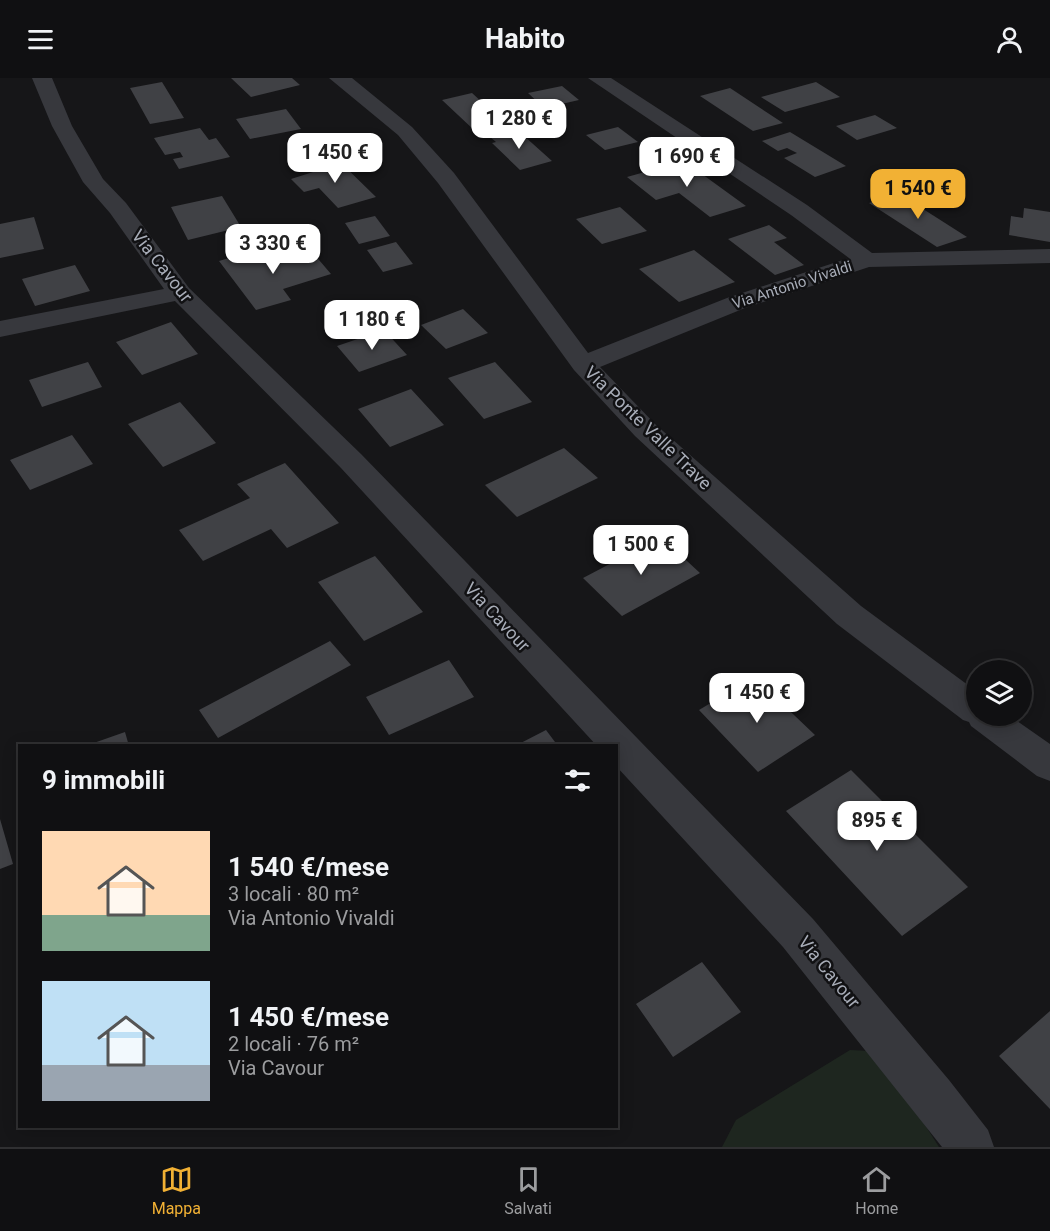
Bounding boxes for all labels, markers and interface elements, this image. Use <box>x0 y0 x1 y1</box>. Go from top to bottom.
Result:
icon: menu <box>24 23 57 56</box>
text: Habito <box>485 23 565 55</box>
icon: person <box>993 23 1026 56</box>
pin: 1 280 € <box>464 99 574 150</box>
text: 1 280 € <box>485 106 553 130</box>
pin: 1 450 € <box>280 133 390 184</box>
pin: 1 690 € <box>632 137 742 188</box>
text: 1 450 € <box>301 140 369 164</box>
text: 1 690 € <box>653 144 721 168</box>
pin: 1 540 € <box>863 169 973 220</box>
text: 1 540 € <box>884 176 952 200</box>
pin: 3 330 € <box>218 224 328 275</box>
street label: Via Cavour <box>128 225 197 306</box>
text: 3 330 € <box>239 231 307 255</box>
street label: Via Antonio Vivaldi <box>730 257 854 313</box>
pin: 1 180 € <box>317 300 427 351</box>
text: 1 180 € <box>338 307 406 331</box>
street label: Via Ponte Valle Trave <box>581 362 716 494</box>
pin: 1 500 € <box>586 525 696 576</box>
text: 1 500 € <box>607 532 675 556</box>
street label: Via Cavour <box>460 578 534 655</box>
map controls <box>966 660 1032 726</box>
button: layers <box>966 660 1032 726</box>
pin: 1 450 € <box>702 673 812 724</box>
text: 1 450 € <box>723 680 791 704</box>
icon: filters <box>561 764 594 797</box>
text: 9 immobili <box>42 765 165 795</box>
pin: 895 € <box>835 801 919 852</box>
text: 895 € <box>852 808 902 832</box>
text: 1 540 €/mese <box>228 852 389 882</box>
icon: home <box>90 855 162 927</box>
text: 3 locali · 80 m² <box>228 882 359 906</box>
text: Via Antonio Vivaldi <box>228 906 395 930</box>
street label: Via Cavour <box>794 932 865 1012</box>
text: 1 450 €/mese <box>228 1002 389 1032</box>
icon: home <box>90 1005 162 1077</box>
text: 2 locali · 76 m² <box>228 1032 359 1056</box>
text: Via Cavour <box>228 1056 324 1080</box>
tab: Mappa <box>152 1163 201 1218</box>
tab: Salvati <box>504 1163 552 1218</box>
tab: Home <box>855 1163 898 1218</box>

